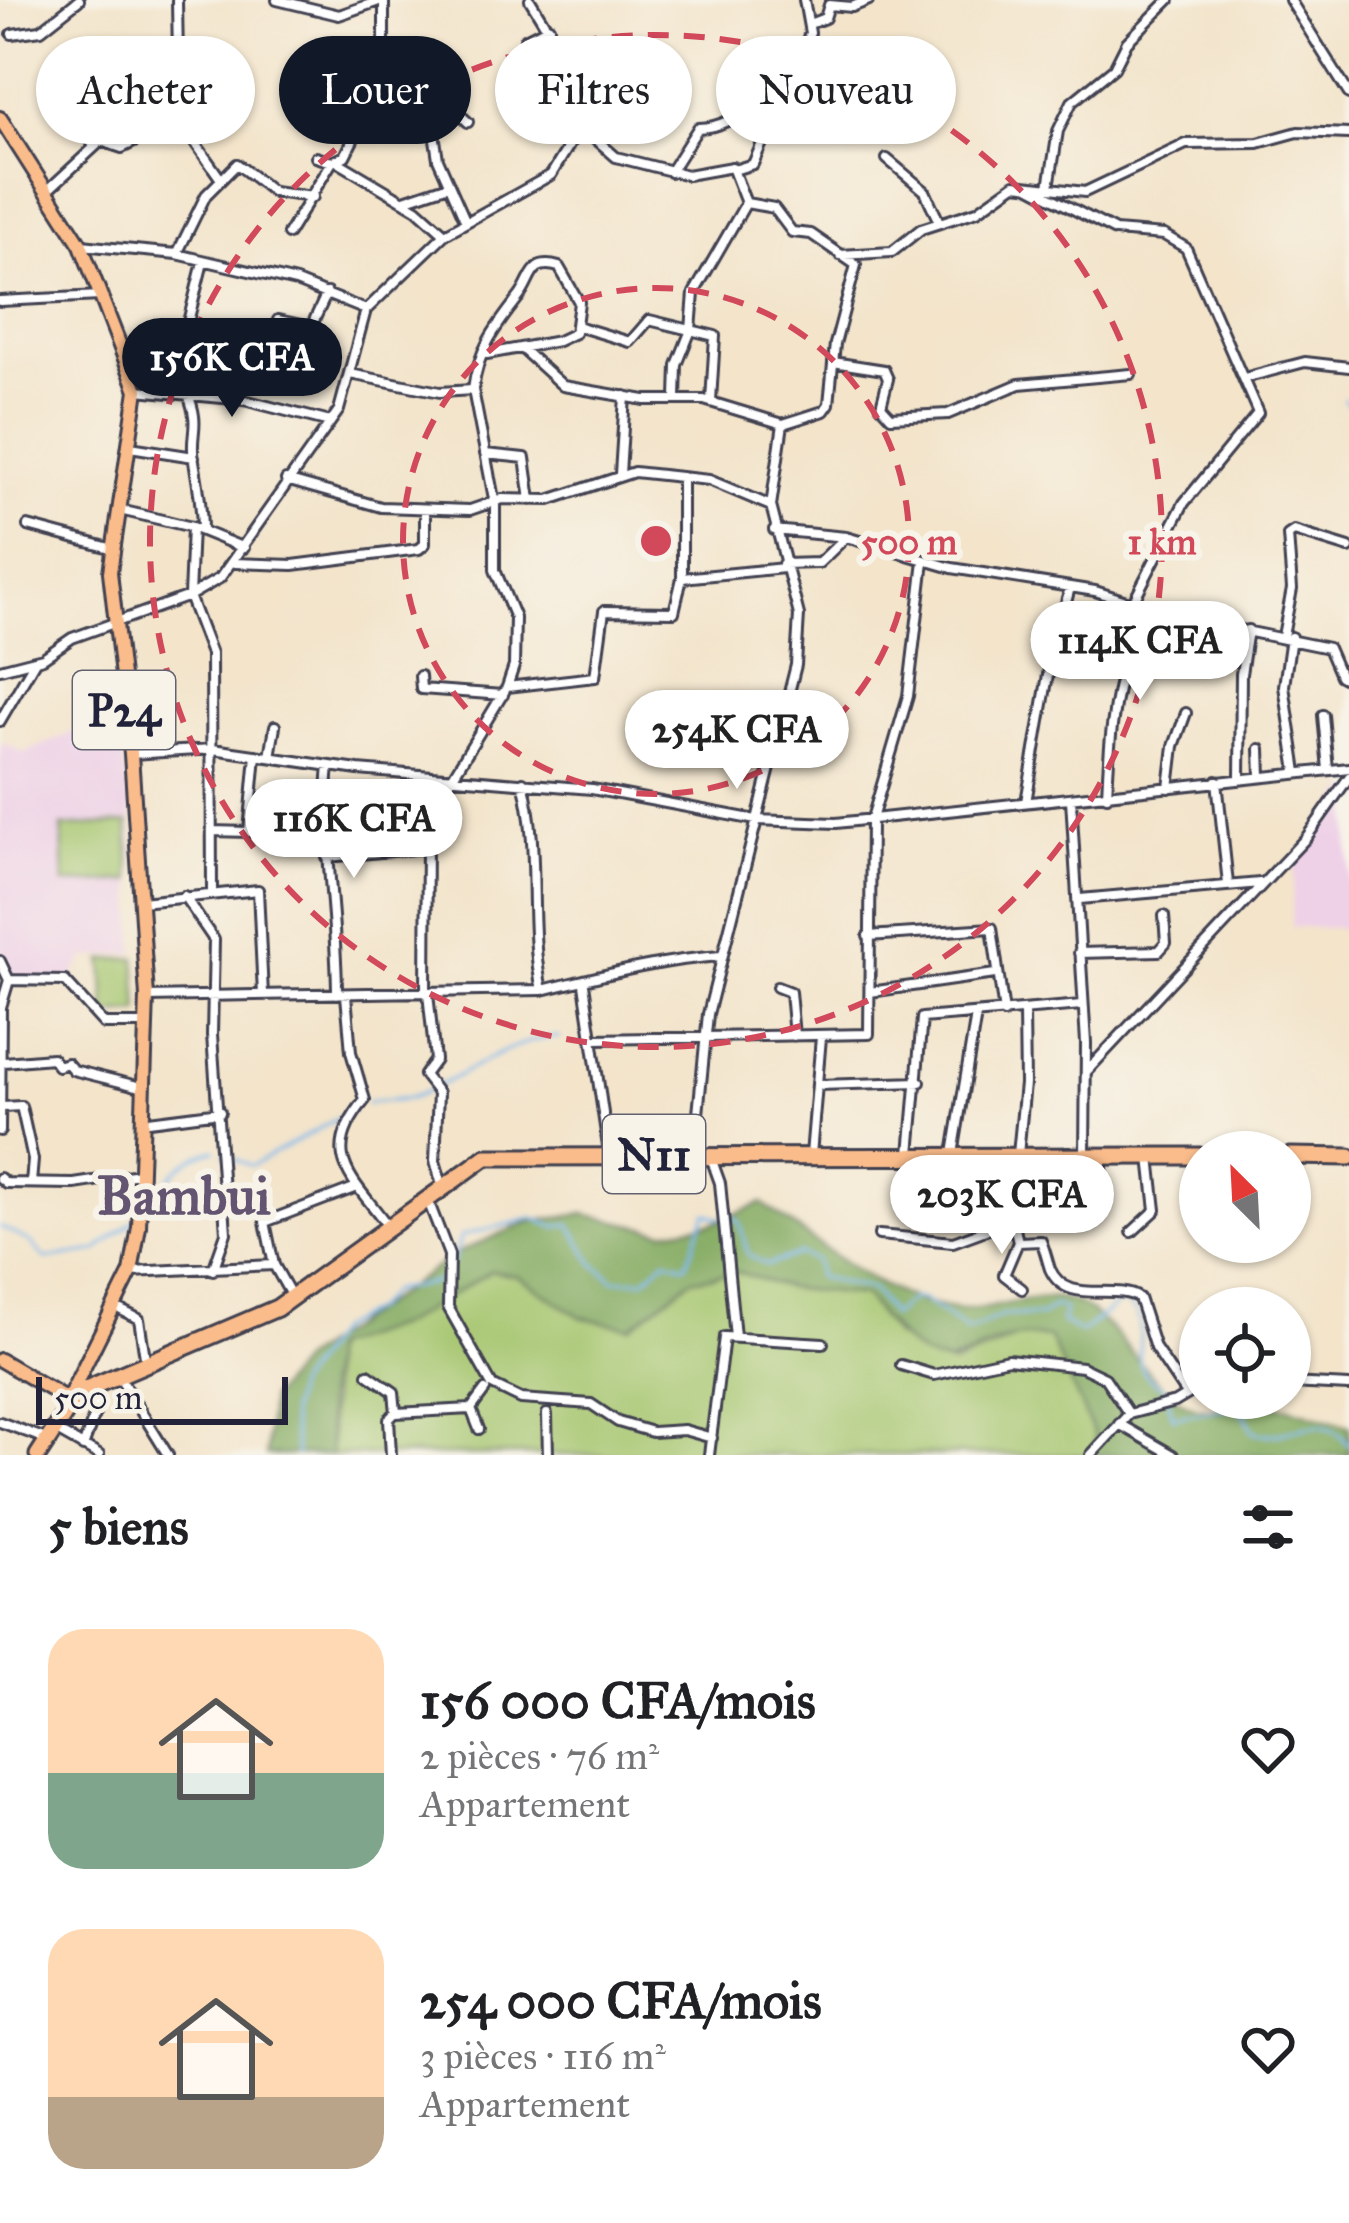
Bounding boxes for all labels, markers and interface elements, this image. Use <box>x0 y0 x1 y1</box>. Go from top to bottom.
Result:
chip: Acheter <box>36 36 255 144</box>
chip: Louer <box>279 36 471 144</box>
chip: Filtres <box>495 36 692 144</box>
chip: Nouveau <box>716 36 956 144</box>
pin: 156K CFA <box>108 318 356 420</box>
text: 156K CFA <box>149 333 315 381</box>
centre of rings <box>635 520 677 562</box>
text: 500 m <box>861 520 958 564</box>
text: 1 km <box>1128 520 1197 564</box>
pin: 114K CFA <box>1016 601 1264 703</box>
text: 114K CFA <box>1057 616 1223 664</box>
road number: P24 <box>73 671 175 749</box>
pin: 254K CFA <box>613 690 861 792</box>
text: 254K CFA <box>652 705 822 753</box>
pin: 116K CFA <box>230 779 478 881</box>
text: 116K CFA <box>272 794 436 842</box>
road number: N11 <box>603 1115 705 1193</box>
north arrow <box>1179 1131 1311 1263</box>
map controls <box>1179 1131 1311 1419</box>
pin: 203K CFA <box>878 1155 1126 1257</box>
district label: Bambui <box>97 1163 271 1229</box>
text: 203K CFA <box>917 1170 1087 1218</box>
button: locate <box>1179 1287 1311 1419</box>
scale bar <box>36 1371 288 1424</box>
text: 500 m <box>54 1378 143 1418</box>
icon: filters <box>1235 1494 1301 1560</box>
text: 5 biens <box>48 1496 189 1558</box>
text: 156 000 CFA/mois <box>420 1670 816 1732</box>
icon: home <box>144 1677 288 1821</box>
icon: heart <box>1235 1716 1301 1782</box>
text: 2 pièces · 76 m² <box>420 1732 659 1780</box>
text: Appartement <box>420 1780 630 1828</box>
text: 254 000 CFA/mois <box>420 1970 822 2032</box>
icon: home <box>144 1977 288 2121</box>
icon: heart <box>1235 2016 1301 2082</box>
text: 3 pièces · 116 m² <box>420 2032 666 2080</box>
text: Appartement <box>420 2080 630 2128</box>

